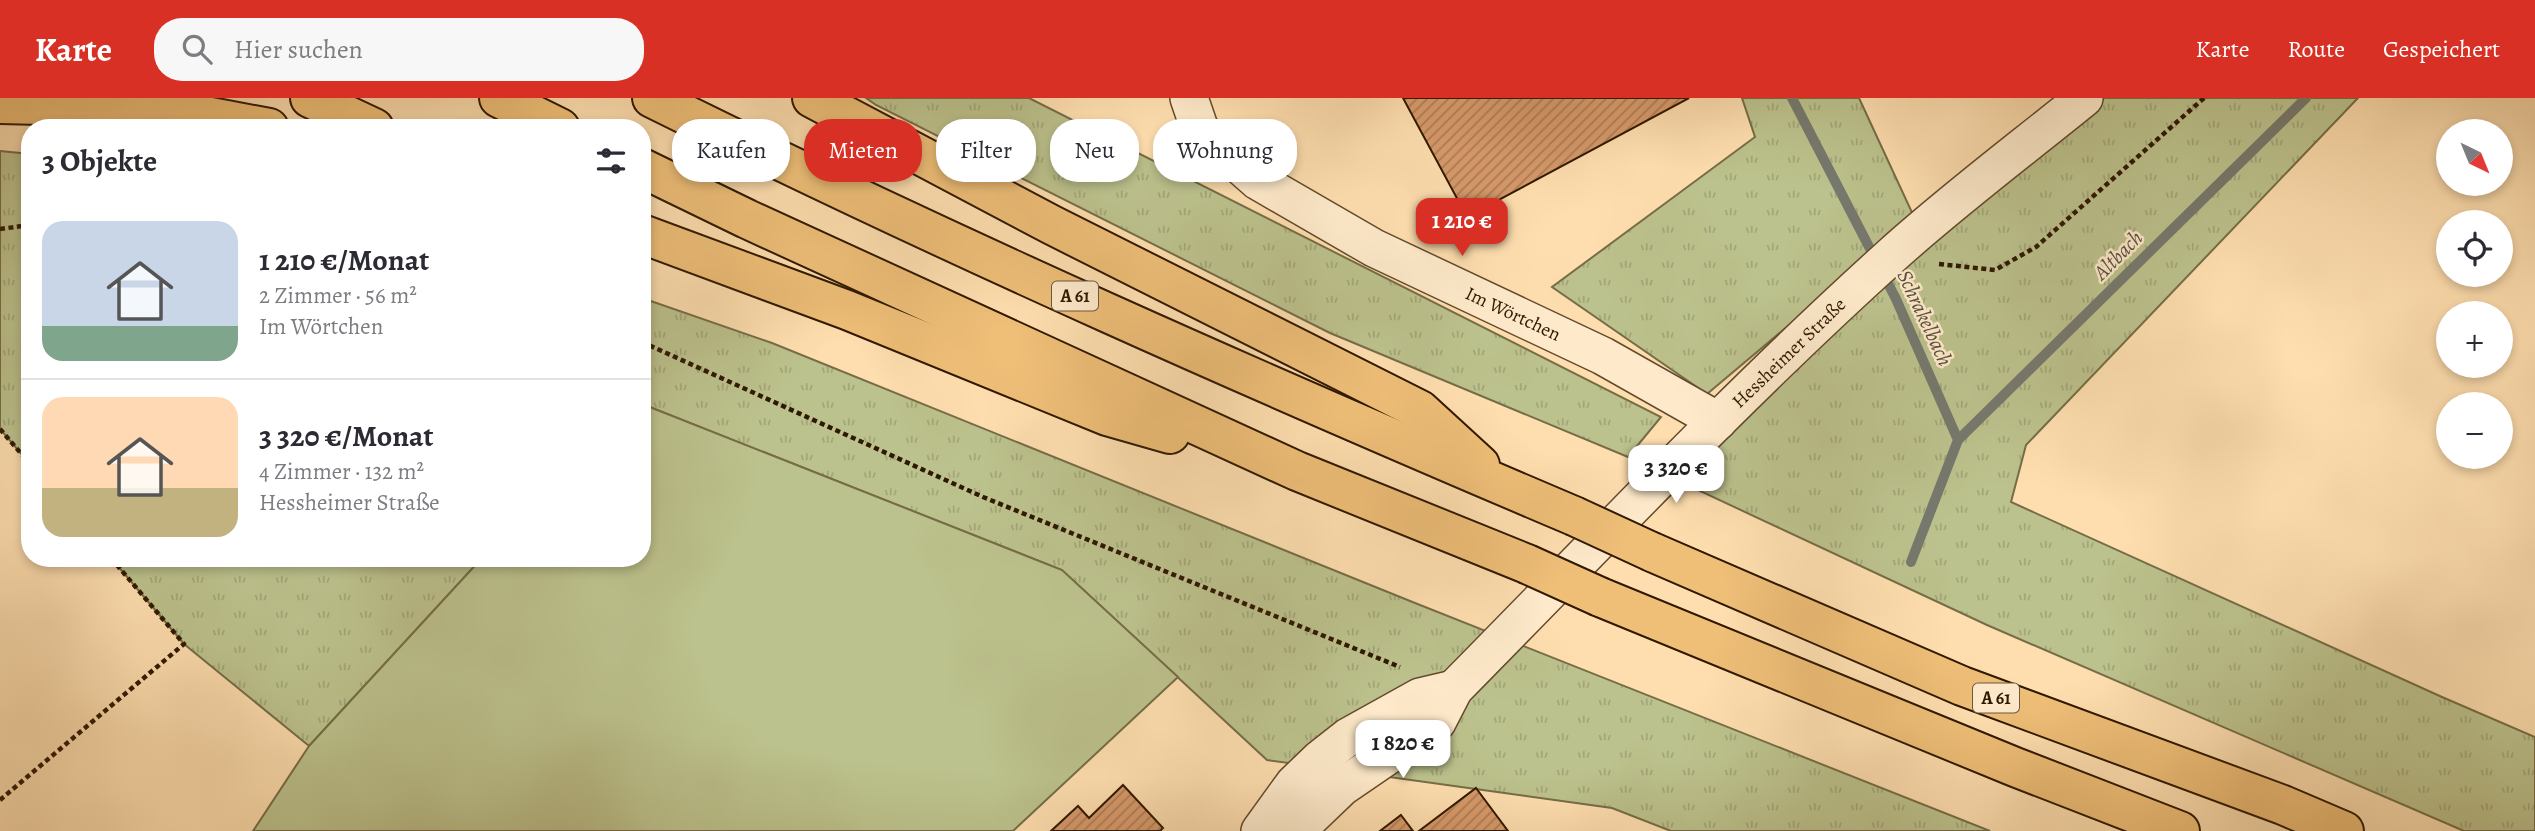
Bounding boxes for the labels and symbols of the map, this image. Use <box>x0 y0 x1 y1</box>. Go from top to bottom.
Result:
north arrow <box>2436 119 2513 196</box>
pin: 1 210 € <box>1397 198 1527 258</box>
water label: Altbach <box>2086 224 2149 287</box>
water label: Schrakelbach <box>1891 265 1959 371</box>
road number: A 61 <box>1052 281 1098 310</box>
street label: Im Wörtchen <box>1461 281 1565 347</box>
street label: Hessheimer Straße <box>1726 292 1852 414</box>
pin: 3 320 € <box>1611 446 1741 505</box>
road number: A 61 <box>1973 684 2019 712</box>
pin: 1 820 € <box>1338 720 1468 780</box>

